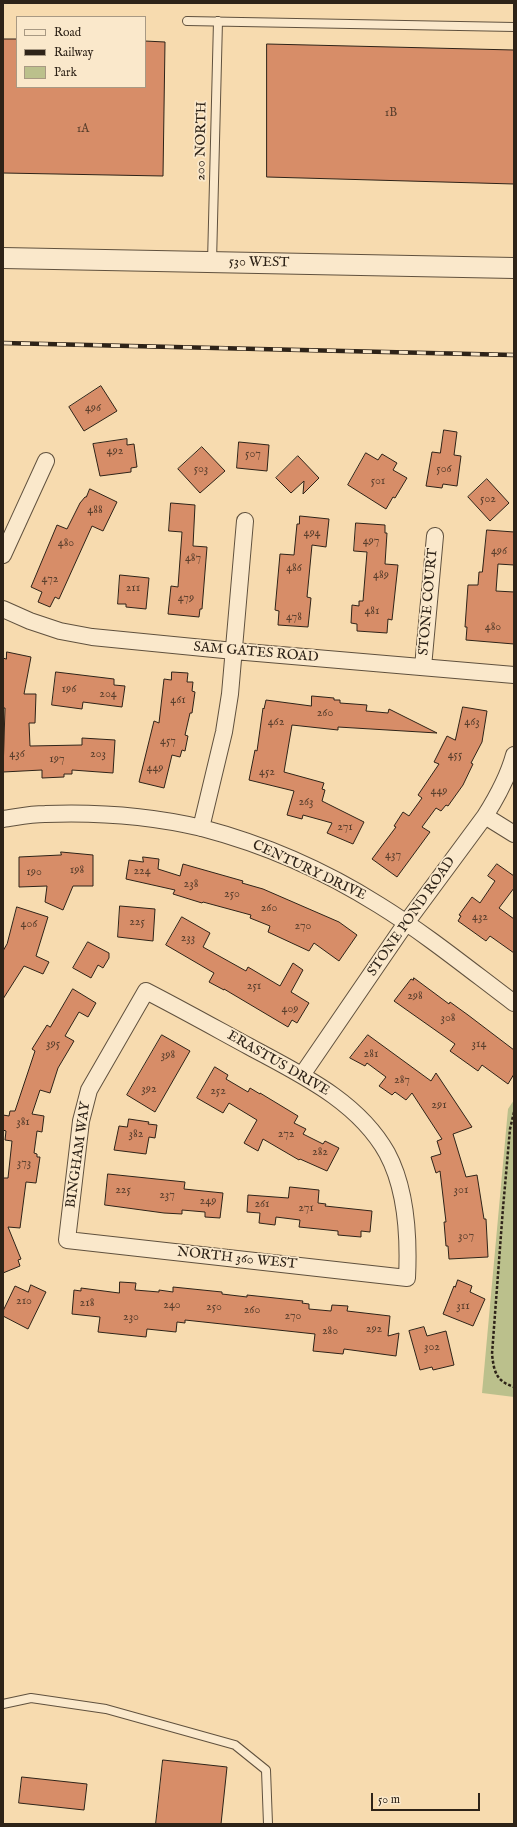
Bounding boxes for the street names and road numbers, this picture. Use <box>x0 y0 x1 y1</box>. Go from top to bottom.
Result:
street label: 200 NORTH <box>193 101 211 181</box>
street label: 530 WEST <box>229 254 289 272</box>
street label: STONE COURT <box>416 548 442 656</box>
street label: SAM GATES ROAD <box>193 639 319 667</box>
street label: CENTURY DRIVE <box>250 837 368 905</box>
street label: STONE POND ROAD <box>364 854 460 980</box>
street label: ERASTUS DRIVE <box>224 1028 332 1100</box>
street label: BINGHAM WAY <box>63 1101 95 1209</box>
street label: NORTH 360 WEST <box>176 1244 298 1274</box>

